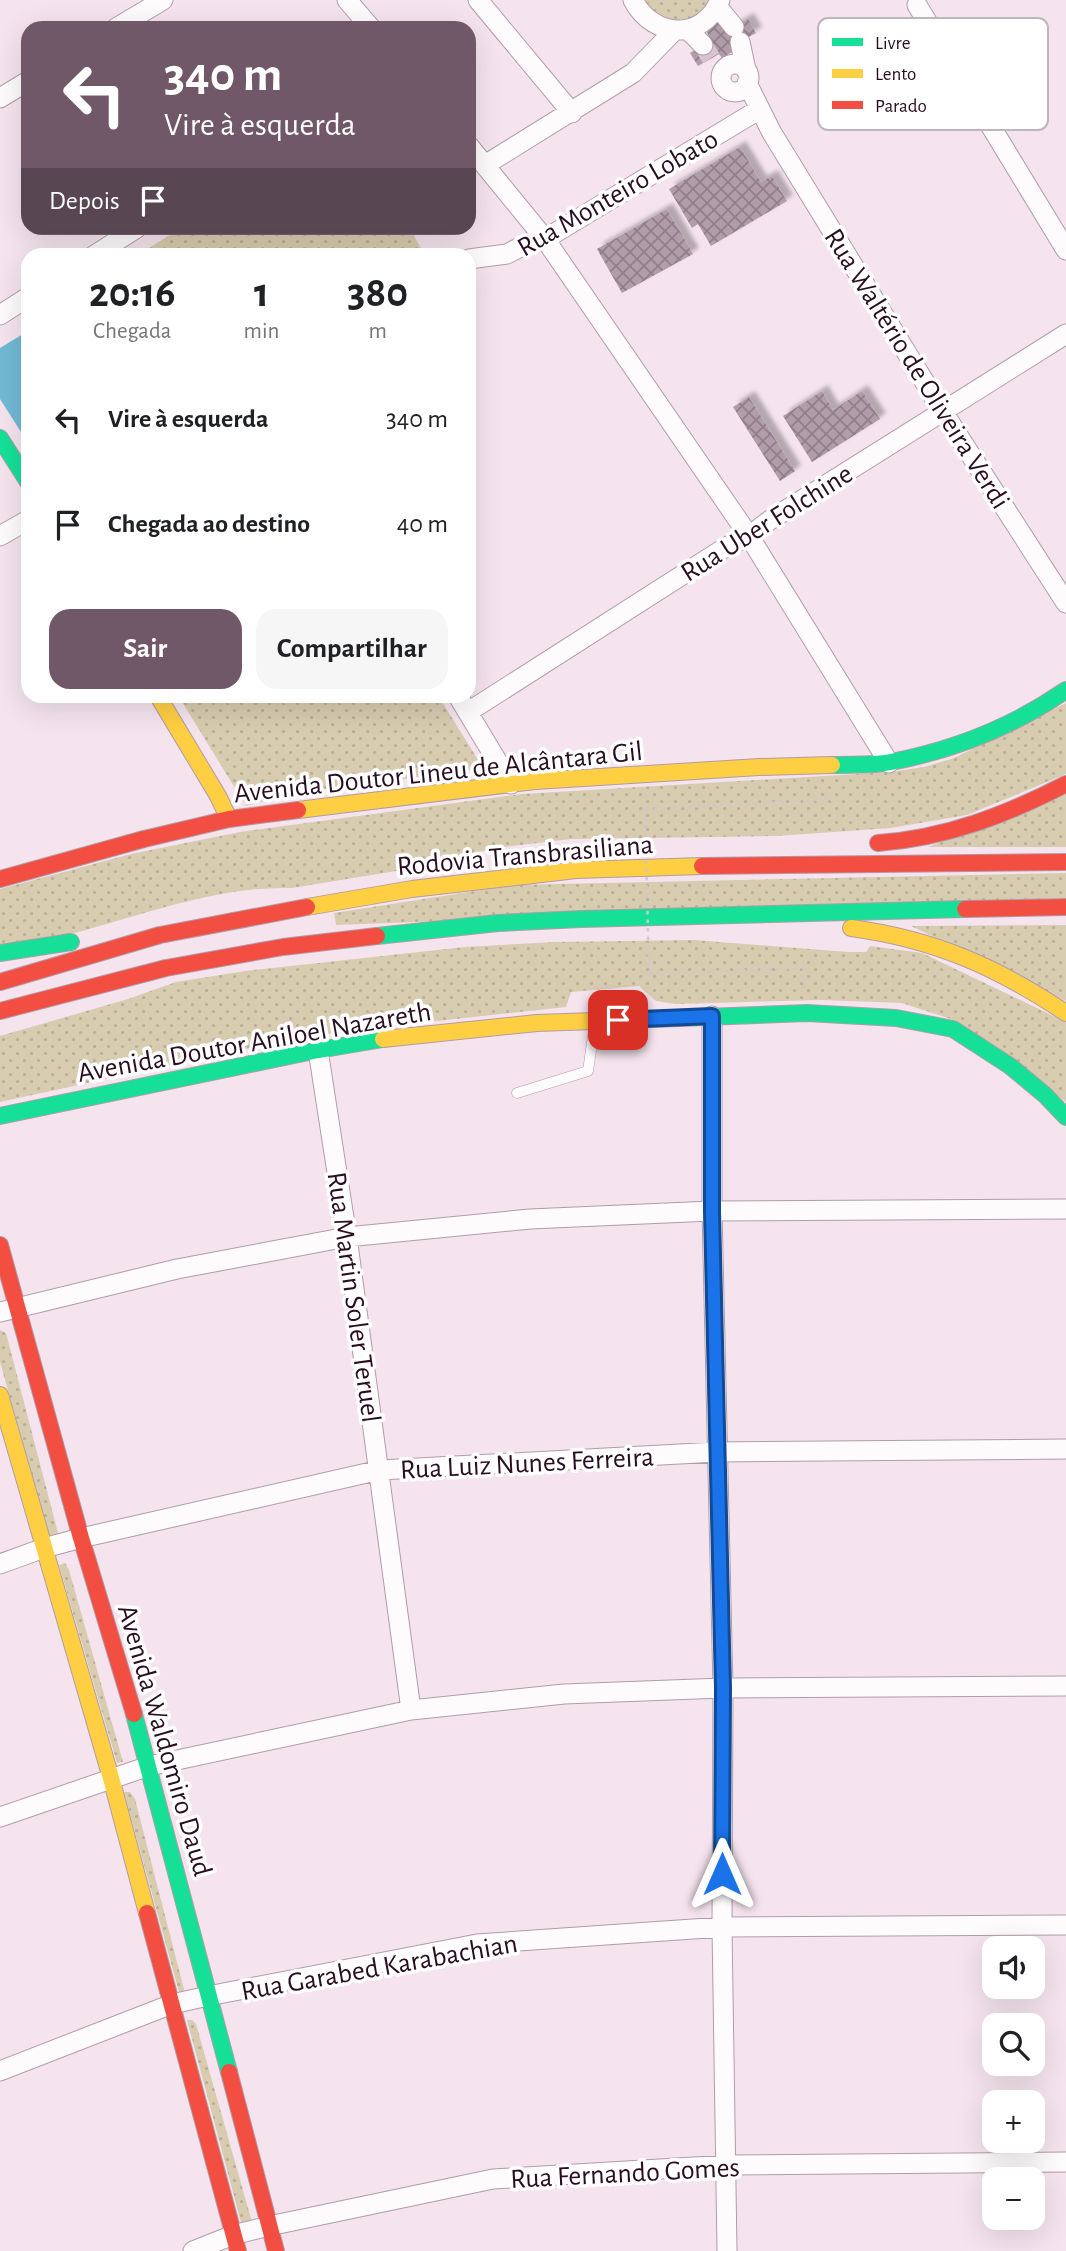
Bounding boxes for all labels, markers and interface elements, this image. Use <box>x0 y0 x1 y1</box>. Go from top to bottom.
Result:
legend <box>818 18 1048 130</box>
text: Livre <box>875 34 910 53</box>
icon: left <box>49 49 140 140</box>
text: 340 m <box>164 51 282 100</box>
text: Lento <box>875 65 916 84</box>
text: Parado <box>875 97 927 116</box>
text: Vire à esquerda <box>164 109 356 141</box>
street label: Rua Monteiro Lobato <box>513 125 723 262</box>
icon: arrive <box>134 182 172 220</box>
text: Depois <box>49 188 120 214</box>
street label: Rua Waltério de Oliveira Verdi <box>818 224 1014 514</box>
text: 20:16 <box>89 272 176 314</box>
text: 1 <box>254 272 269 314</box>
text: 380 <box>347 272 408 314</box>
text: Chegada <box>93 320 171 343</box>
text: min <box>244 320 279 343</box>
text: m <box>369 320 387 343</box>
icon: left <box>49 401 87 439</box>
text: Vire à esquerda <box>108 406 269 432</box>
text: 340 m <box>386 406 448 432</box>
street label: Rua Uber Folchine <box>676 460 858 588</box>
icon: arrive <box>49 506 87 544</box>
text: Chegada ao destino <box>108 511 310 537</box>
text: 40 m <box>397 511 448 537</box>
button: Sair <box>49 609 242 689</box>
button: Compartilhar <box>256 609 448 689</box>
street label: Avenida Doutor Lineu de Alcântara Gil <box>232 738 644 808</box>
street label: Rodovia Transbrasiliana <box>396 831 655 881</box>
pin <box>588 990 648 1050</box>
street label: Avenida Doutor Aniloel Nazareth <box>75 998 433 1088</box>
icon: arrive <box>599 1001 637 1039</box>
street label: Rua Martin Soler Teruel <box>322 1170 384 1424</box>
street label: Rua Luiz Nunes Ferreira <box>399 1443 655 1485</box>
street label: Avenida Waldomiro Daud <box>112 1602 216 1879</box>
position arrow <box>685 1837 759 1911</box>
street label: Rua Garabed Karabachian <box>239 1930 520 2006</box>
map controls <box>982 1936 1045 2230</box>
button: sound <box>982 1936 1045 1999</box>
button: search <box>982 2013 1045 2076</box>
button: + <box>982 2090 1045 2153</box>
street label: Rua Fernando Gomes <box>510 2154 741 2194</box>
button: − <box>982 2167 1045 2230</box>

